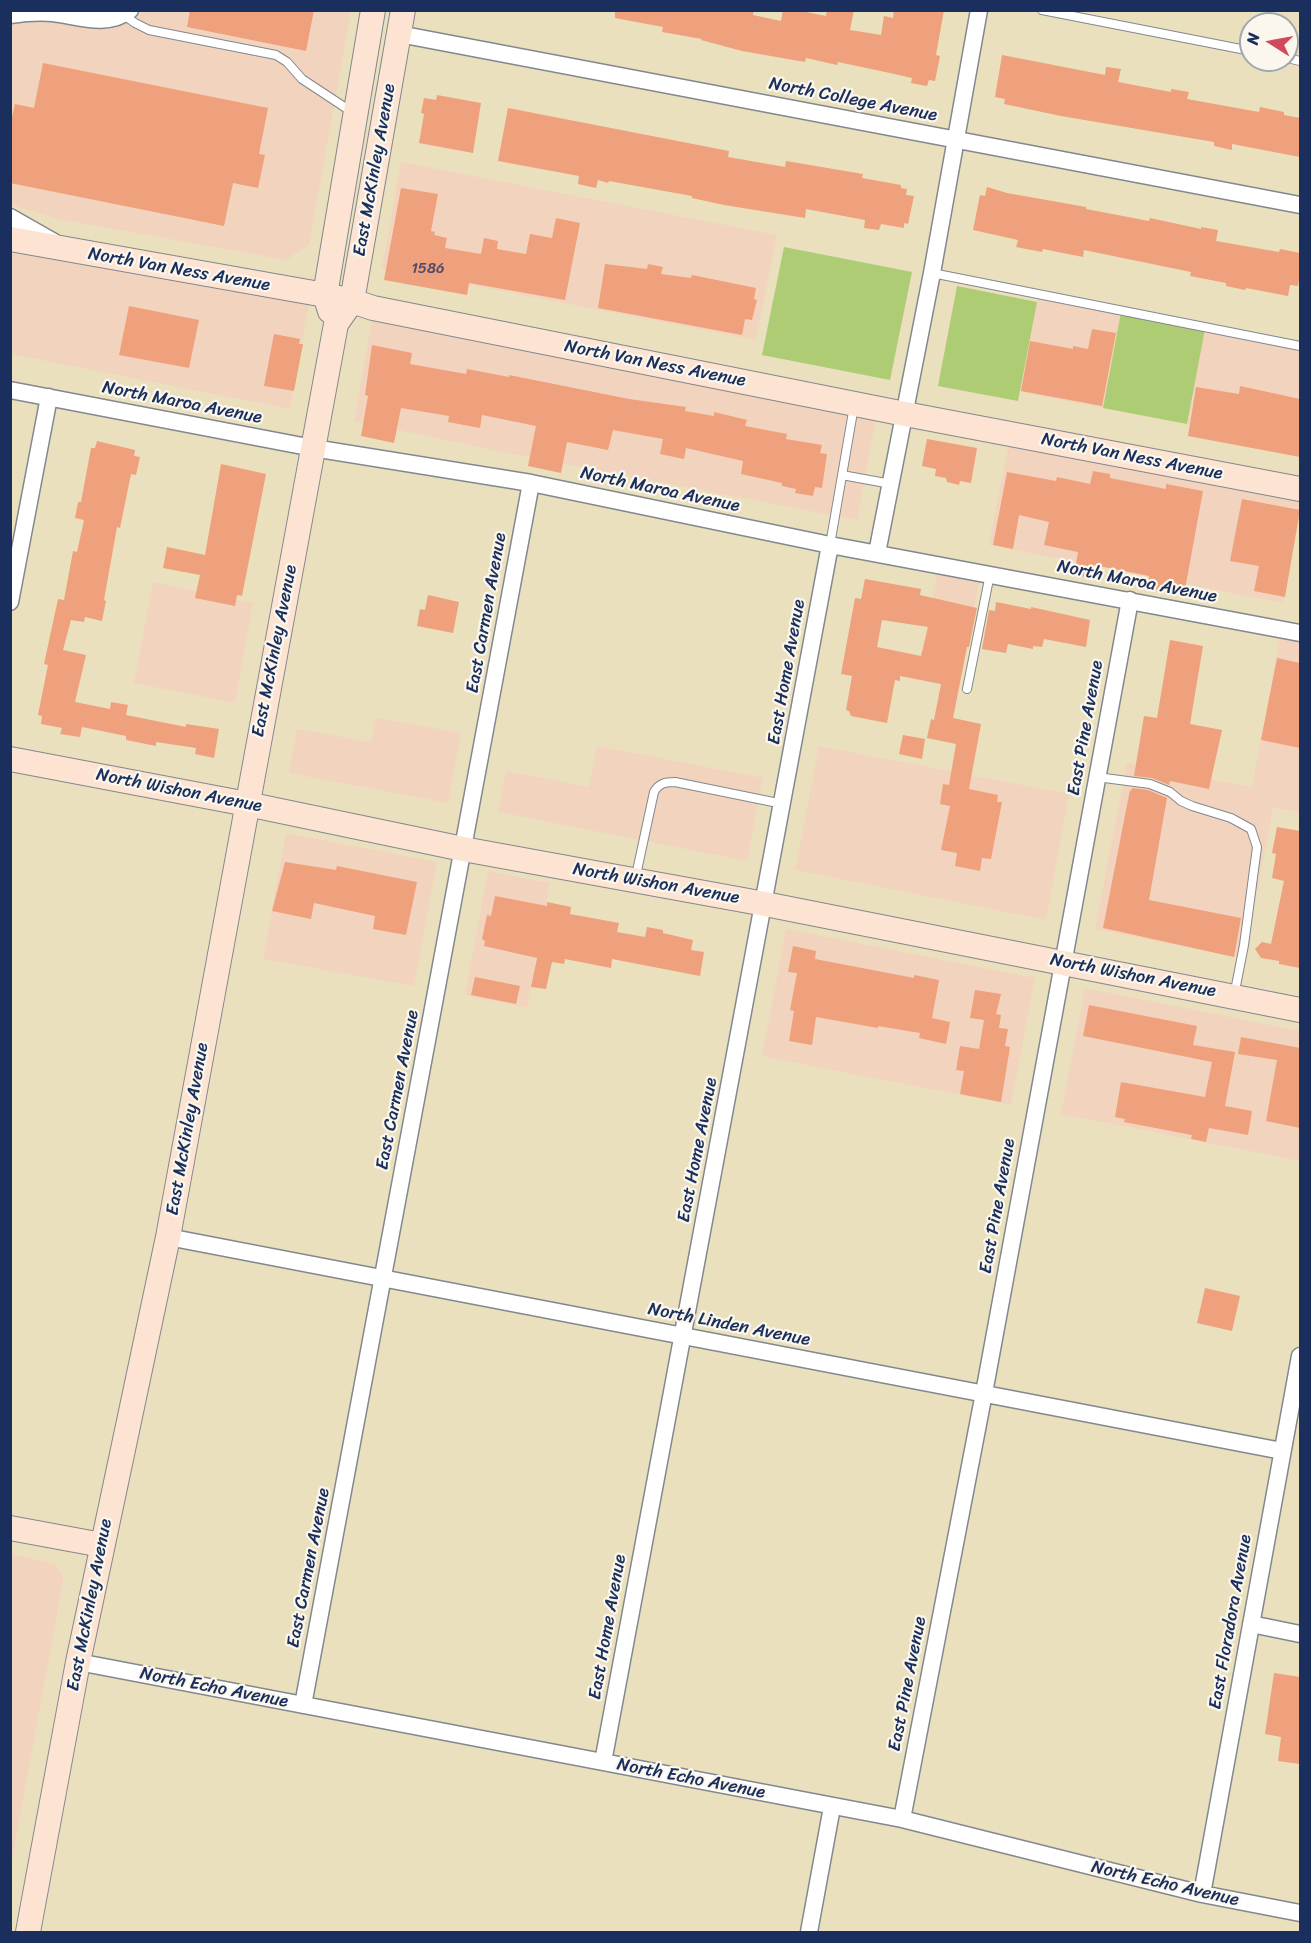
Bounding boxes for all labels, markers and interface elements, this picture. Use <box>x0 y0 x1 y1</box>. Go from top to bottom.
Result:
north arrow <box>1239 12 1299 72</box>
text: N <box>1238 31 1268 47</box>
street label: North College Avenue <box>767 73 939 127</box>
street label: East McKinley Avenue <box>349 82 401 258</box>
street label: North Van Ness Avenue <box>86 243 272 297</box>
house number: 1586 <box>411 260 445 278</box>
street label: North Van Ness Avenue <box>563 336 747 392</box>
street label: North Maroa Avenue <box>100 377 264 429</box>
street label: North Van Ness Avenue <box>1040 429 1224 485</box>
street label: North Maroa Avenue <box>578 463 742 517</box>
street label: East Carmen Avenue <box>462 531 512 695</box>
street label: North Maroa Avenue <box>1055 556 1219 608</box>
street label: East McKinley Avenue <box>248 563 302 739</box>
street label: East Home Avenue <box>764 598 810 746</box>
street label: East Pine Avenue <box>1063 659 1109 797</box>
street label: North Wishon Avenue <box>94 764 264 818</box>
street label: North Wishon Avenue <box>571 859 741 909</box>
street label: North Wishon Avenue <box>1048 949 1218 1003</box>
street label: East Carmen Avenue <box>372 1008 424 1172</box>
street label: East McKinley Avenue <box>162 1041 214 1217</box>
street label: East Home Avenue <box>673 1076 723 1224</box>
street label: East Pine Avenue <box>975 1137 1021 1275</box>
street label: North Linden Avenue <box>646 1299 812 1351</box>
street label: East Carmen Avenue <box>283 1486 335 1650</box>
street label: East McKinley Avenue <box>63 1517 117 1693</box>
street label: East Floradora Avenue <box>1205 1533 1257 1711</box>
street label: East Home Avenue <box>585 1553 631 1701</box>
street label: East Pine Avenue <box>884 1615 932 1753</box>
street label: North Echo Avenue <box>138 1663 290 1713</box>
street label: North Echo Avenue <box>615 1754 767 1804</box>
street label: North Echo Avenue <box>1089 1857 1241 1911</box>

